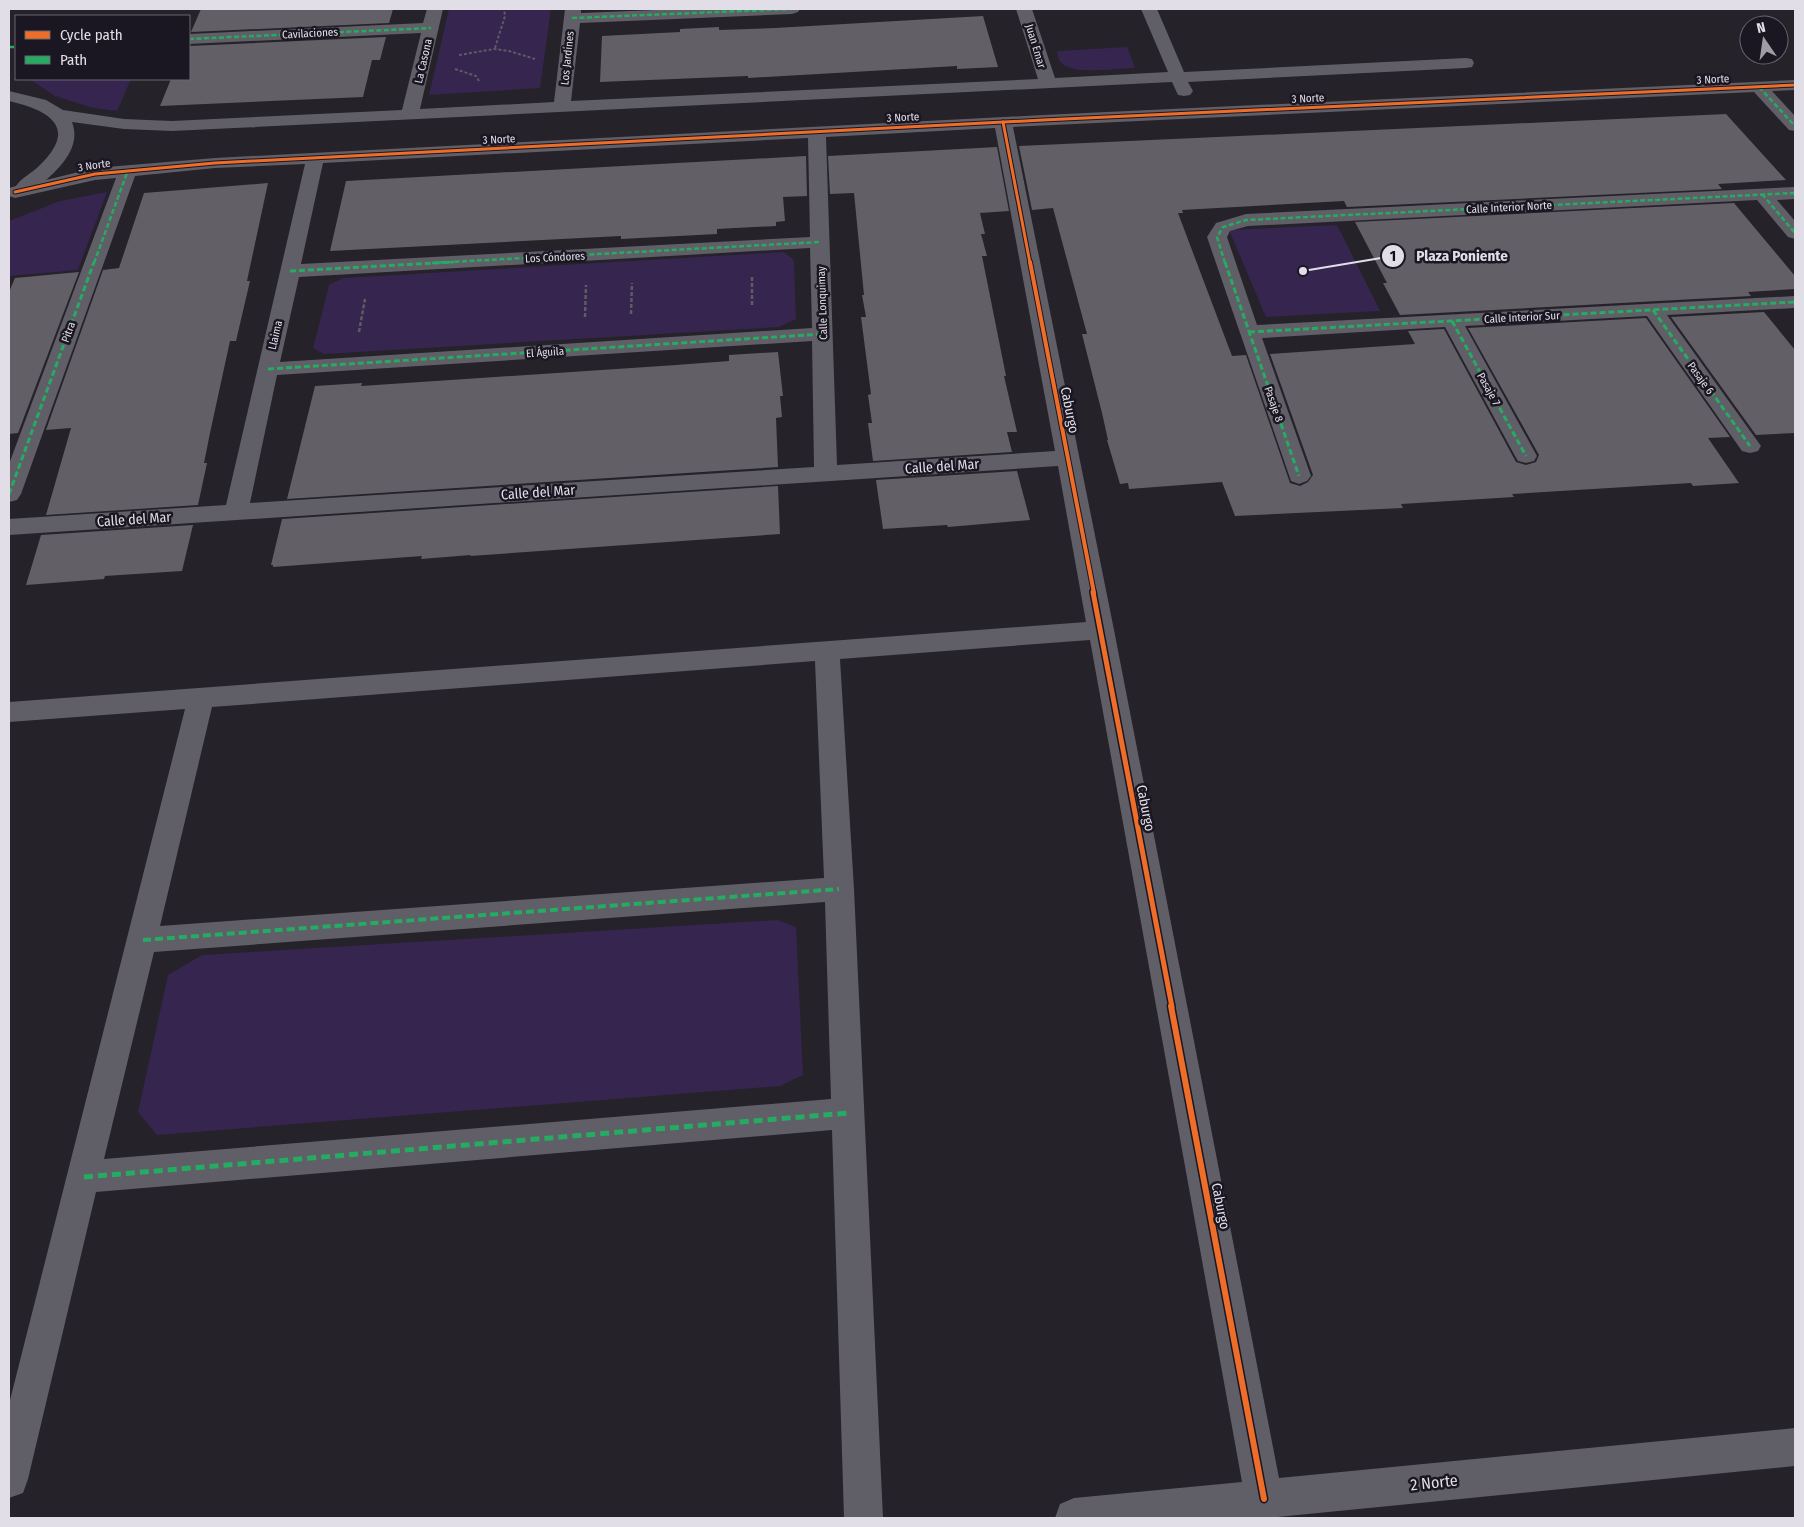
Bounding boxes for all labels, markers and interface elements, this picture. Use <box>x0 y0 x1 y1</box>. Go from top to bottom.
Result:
legend <box>15 15 190 80</box>
north arrow <box>1739 15 1789 65</box>
text: N <box>1755 19 1767 37</box>
street label: Juan Emar <box>1023 23 1048 70</box>
text: Cycle path <box>60 26 123 44</box>
street label: Cavilaciones <box>282 26 339 41</box>
street label: Los Jardines <box>558 30 577 86</box>
street label: La Casona <box>412 38 435 85</box>
text: Path <box>60 51 87 69</box>
street label: 3 Norte <box>1696 72 1730 87</box>
street label: 3 Norte <box>1291 91 1325 106</box>
street label: 3 Norte <box>886 110 920 125</box>
street label: 3 Norte <box>482 132 516 147</box>
street label: 3 Norte <box>77 157 111 174</box>
street label: Calle Interior Norte <box>1466 199 1552 216</box>
callout: Plaza Poniente <box>1381 241 1517 271</box>
text: 1 <box>1390 247 1396 265</box>
text: Plaza Poniente <box>1416 247 1508 265</box>
street label: Los Cóndores <box>525 249 586 266</box>
street label: Calle Lonquimay <box>815 266 830 340</box>
street label: Calle Interior Sur <box>1484 309 1560 326</box>
street label: Llaima <box>266 319 285 351</box>
street label: Pitra <box>59 320 78 344</box>
street label: El Águila <box>525 344 565 360</box>
street label: Pasaje 6 <box>1685 360 1717 397</box>
street label: Pasaje 7 <box>1474 371 1503 408</box>
street label: Caburgo <box>1057 385 1082 435</box>
street label: Pasaje 8 <box>1261 385 1286 424</box>
street label: Calle del Mar <box>904 455 980 478</box>
street label: Calle del Mar <box>500 481 576 504</box>
street label: Calle del Mar <box>96 508 172 531</box>
street label: Caburgo <box>1133 783 1158 833</box>
street label: Caburgo <box>1208 1181 1233 1231</box>
street label: 2 Norte <box>1409 1471 1459 1494</box>

